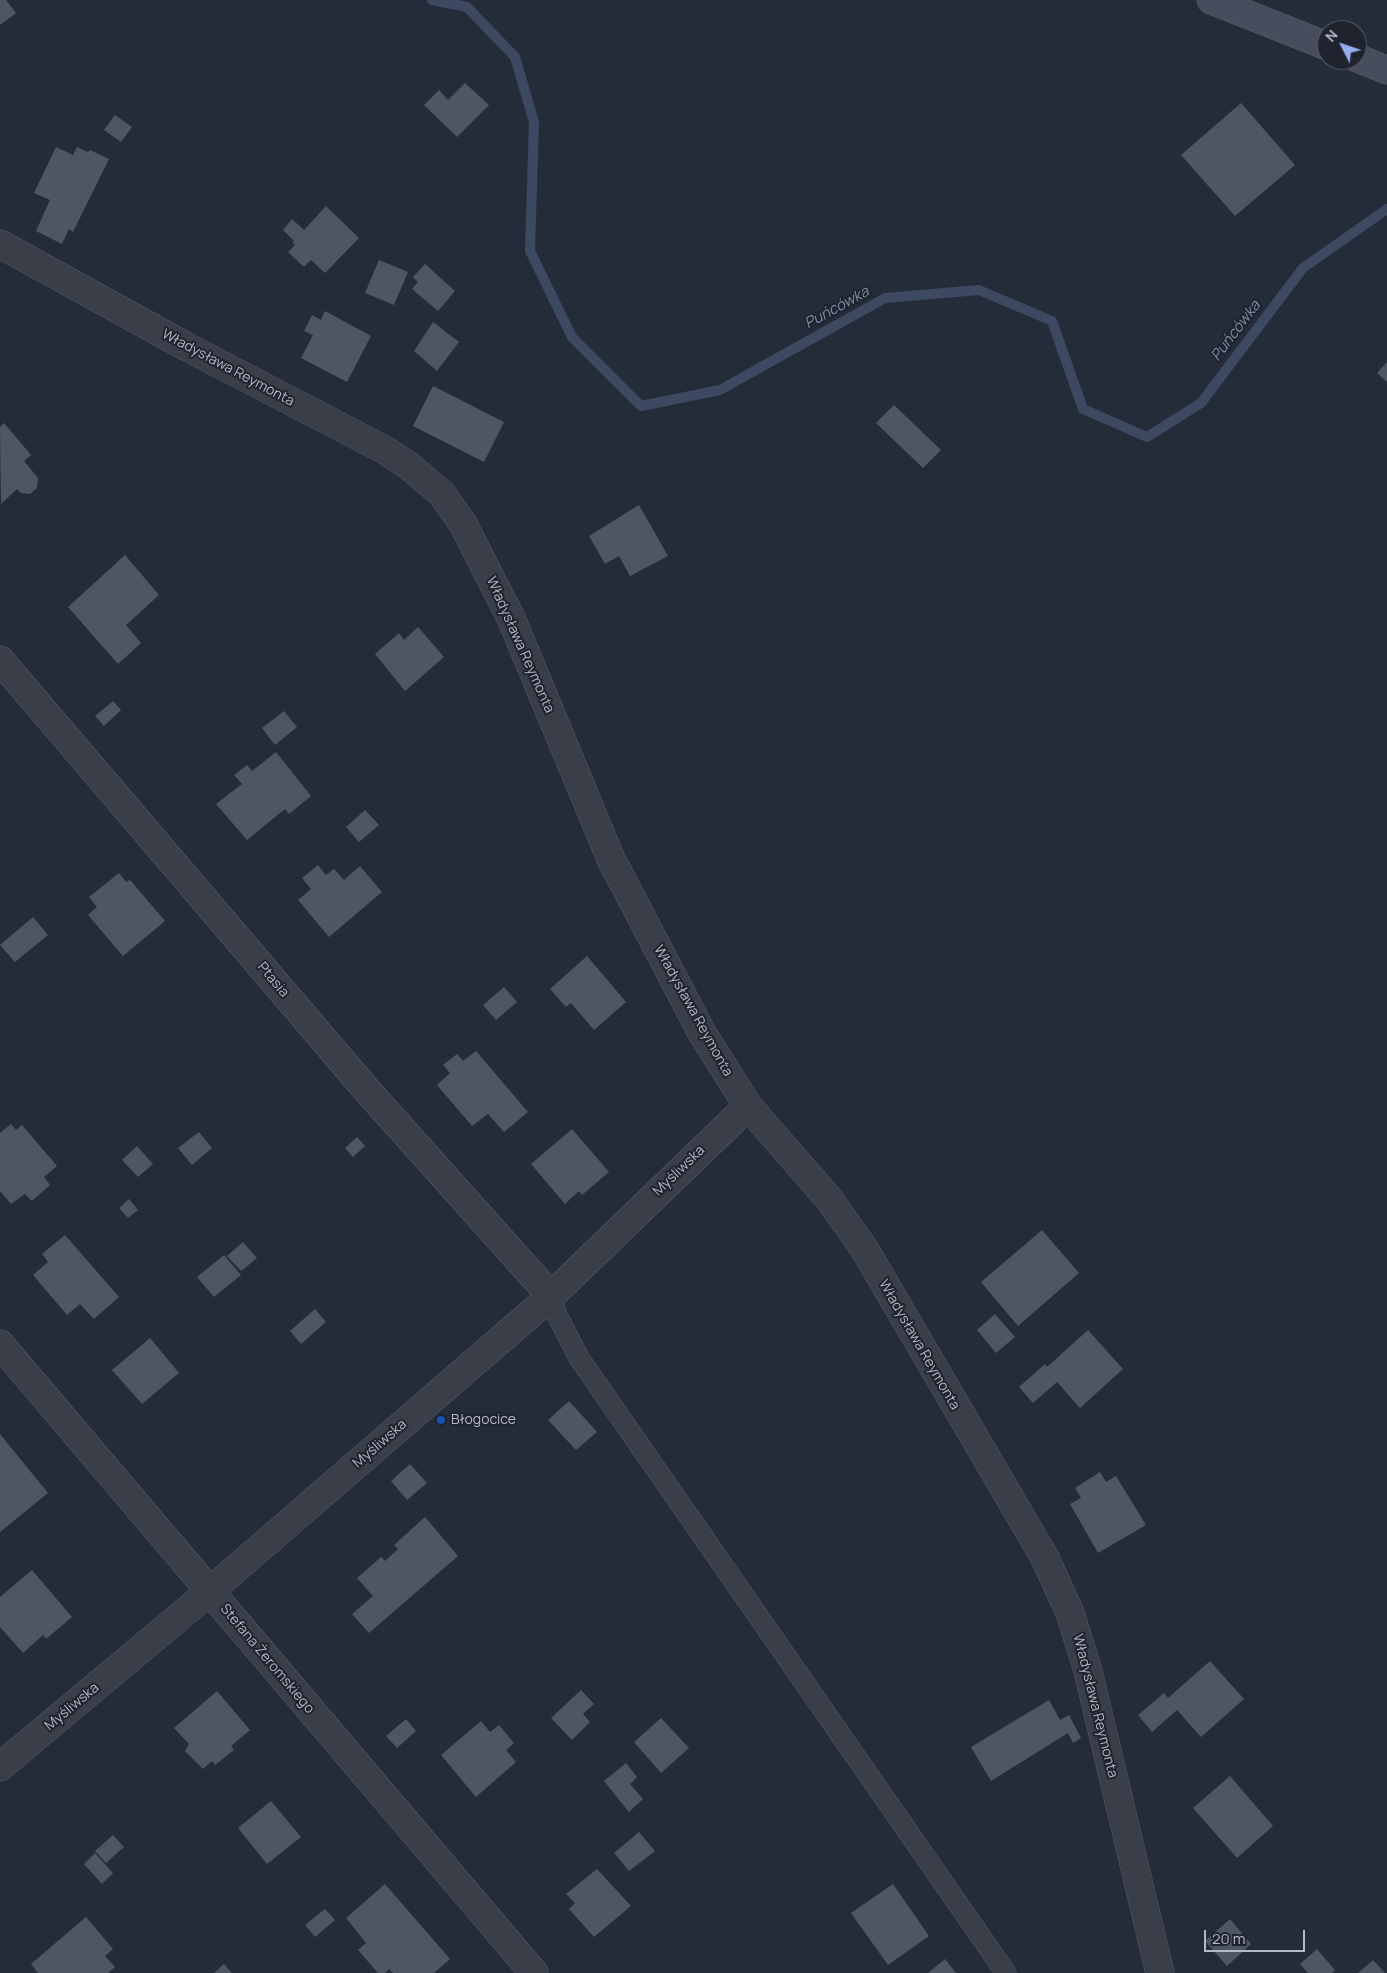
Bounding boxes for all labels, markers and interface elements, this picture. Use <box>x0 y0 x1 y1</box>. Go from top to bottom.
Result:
north arrow <box>1317 20 1367 70</box>
text: N <box>1321 25 1342 46</box>
water label: Puńcówka <box>802 283 872 333</box>
water label: Puńcówka <box>1208 297 1264 365</box>
street label: Władysława Reymonta <box>159 326 297 410</box>
street label: Władysława Reymonta <box>482 574 558 716</box>
street label: Władysława Reymonta <box>650 942 736 1080</box>
street label: Ptasia <box>254 959 292 1001</box>
street label: Myśliwska <box>650 1142 708 1200</box>
street label: Władysława Reymonta <box>875 1277 963 1413</box>
place label: Błogocice <box>451 1412 516 1428</box>
marker: Błogocice <box>435 1414 447 1426</box>
street label: Myśliwska <box>350 1416 410 1472</box>
street label: Stefana Żeromskiego <box>216 1601 318 1717</box>
street label: Władysława Reymonta <box>1069 1632 1121 1780</box>
street label: Myśliwska <box>41 1679 103 1735</box>
scale bar <box>1207 1920 1308 1952</box>
text: 20 m <box>1212 1928 1245 1949</box>

